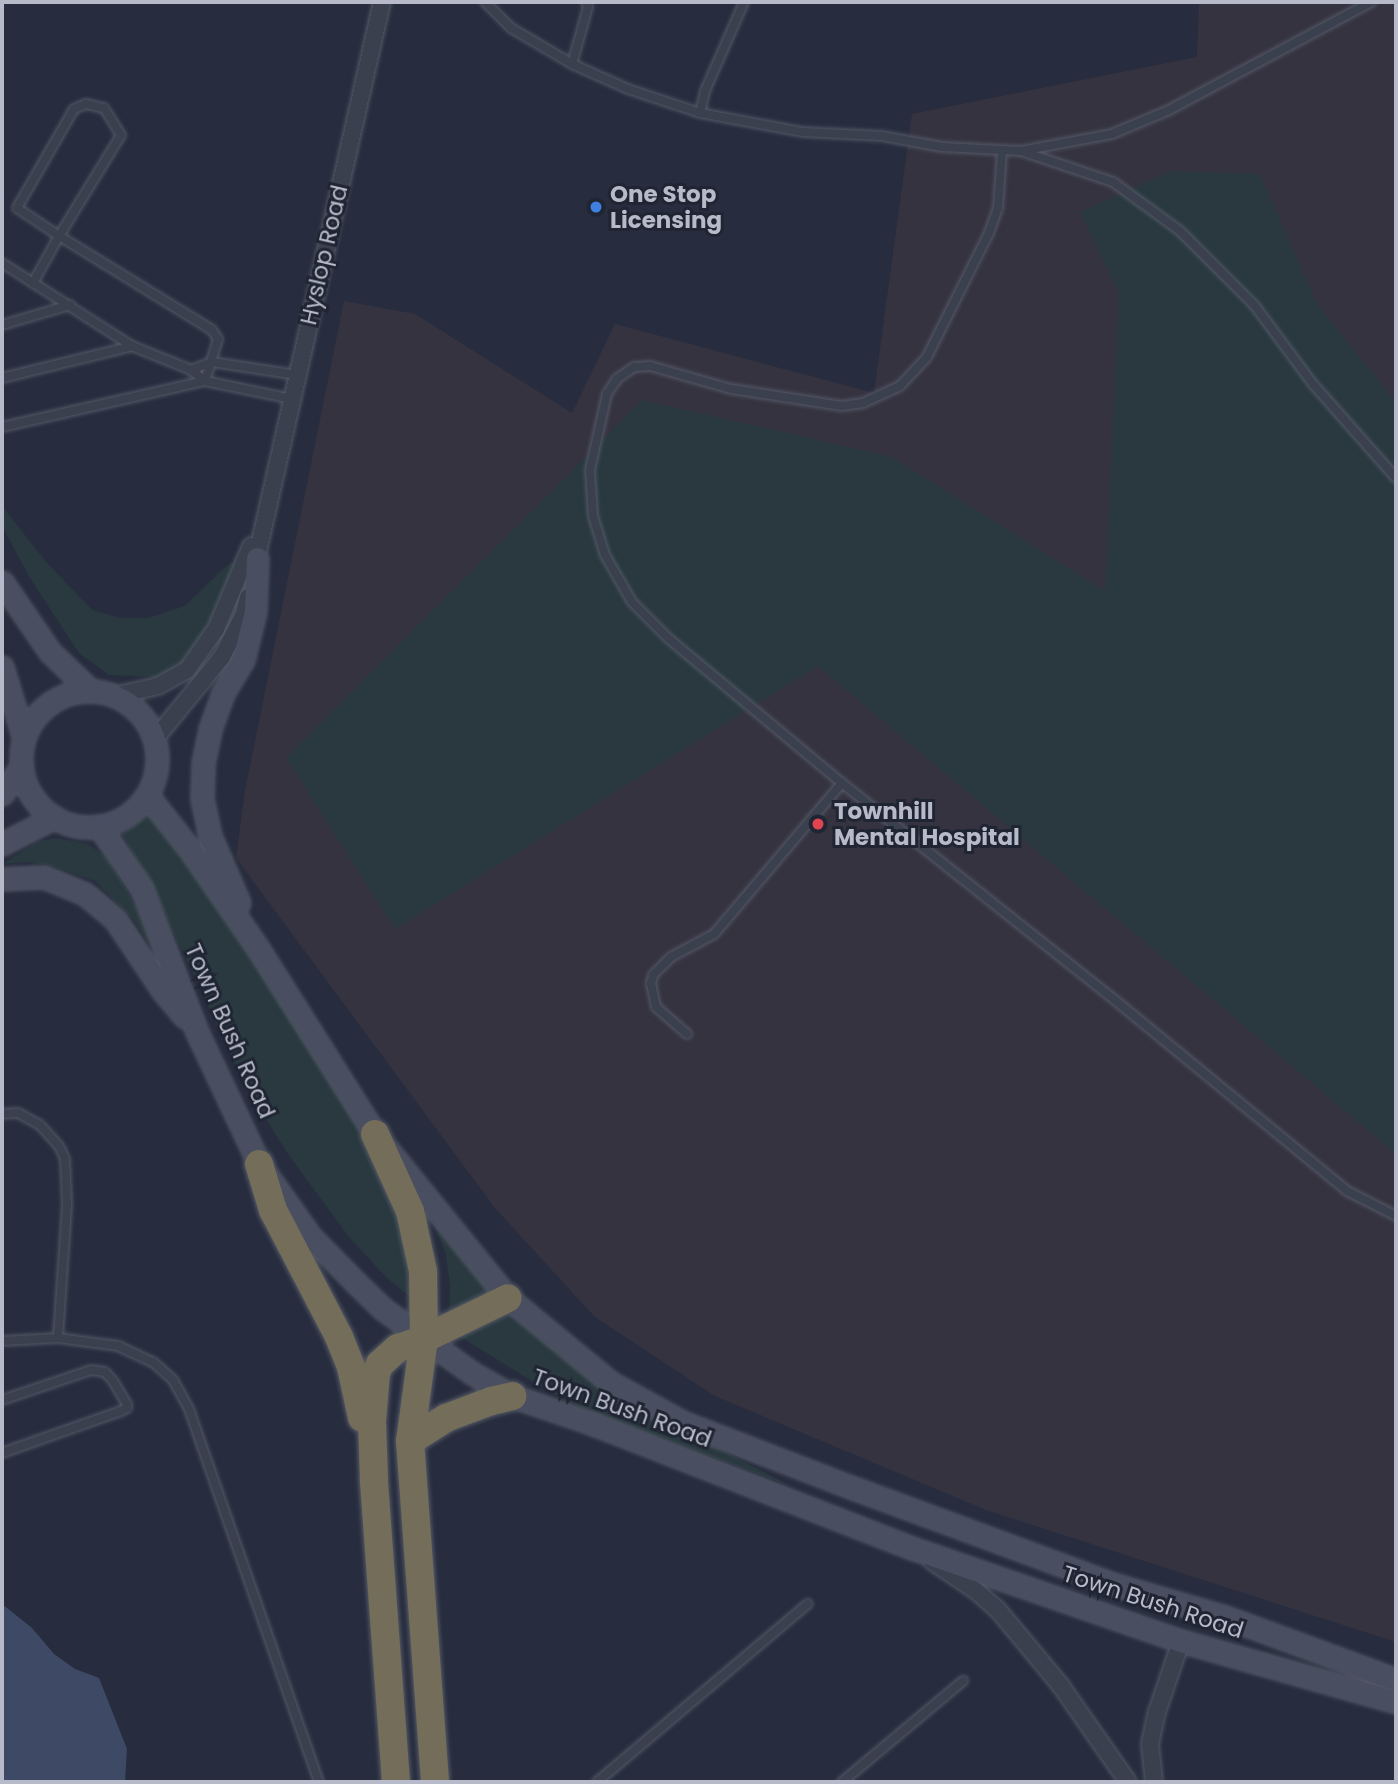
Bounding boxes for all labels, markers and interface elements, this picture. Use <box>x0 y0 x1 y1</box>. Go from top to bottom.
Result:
place label: One Stop Licensing <box>610 180 722 234</box>
street label: Hyslop Road <box>294 182 354 328</box>
marker: One Stop Licensing <box>588 199 604 215</box>
place label: Townhill Mental Hospital <box>834 797 1020 851</box>
marker: Townhill Mental Hospital <box>808 814 828 834</box>
street label: Town Bush Road <box>179 939 281 1123</box>
street label: Town Bush Road <box>529 1363 715 1453</box>
street label: Town Bush Road <box>1059 1560 1247 1644</box>

